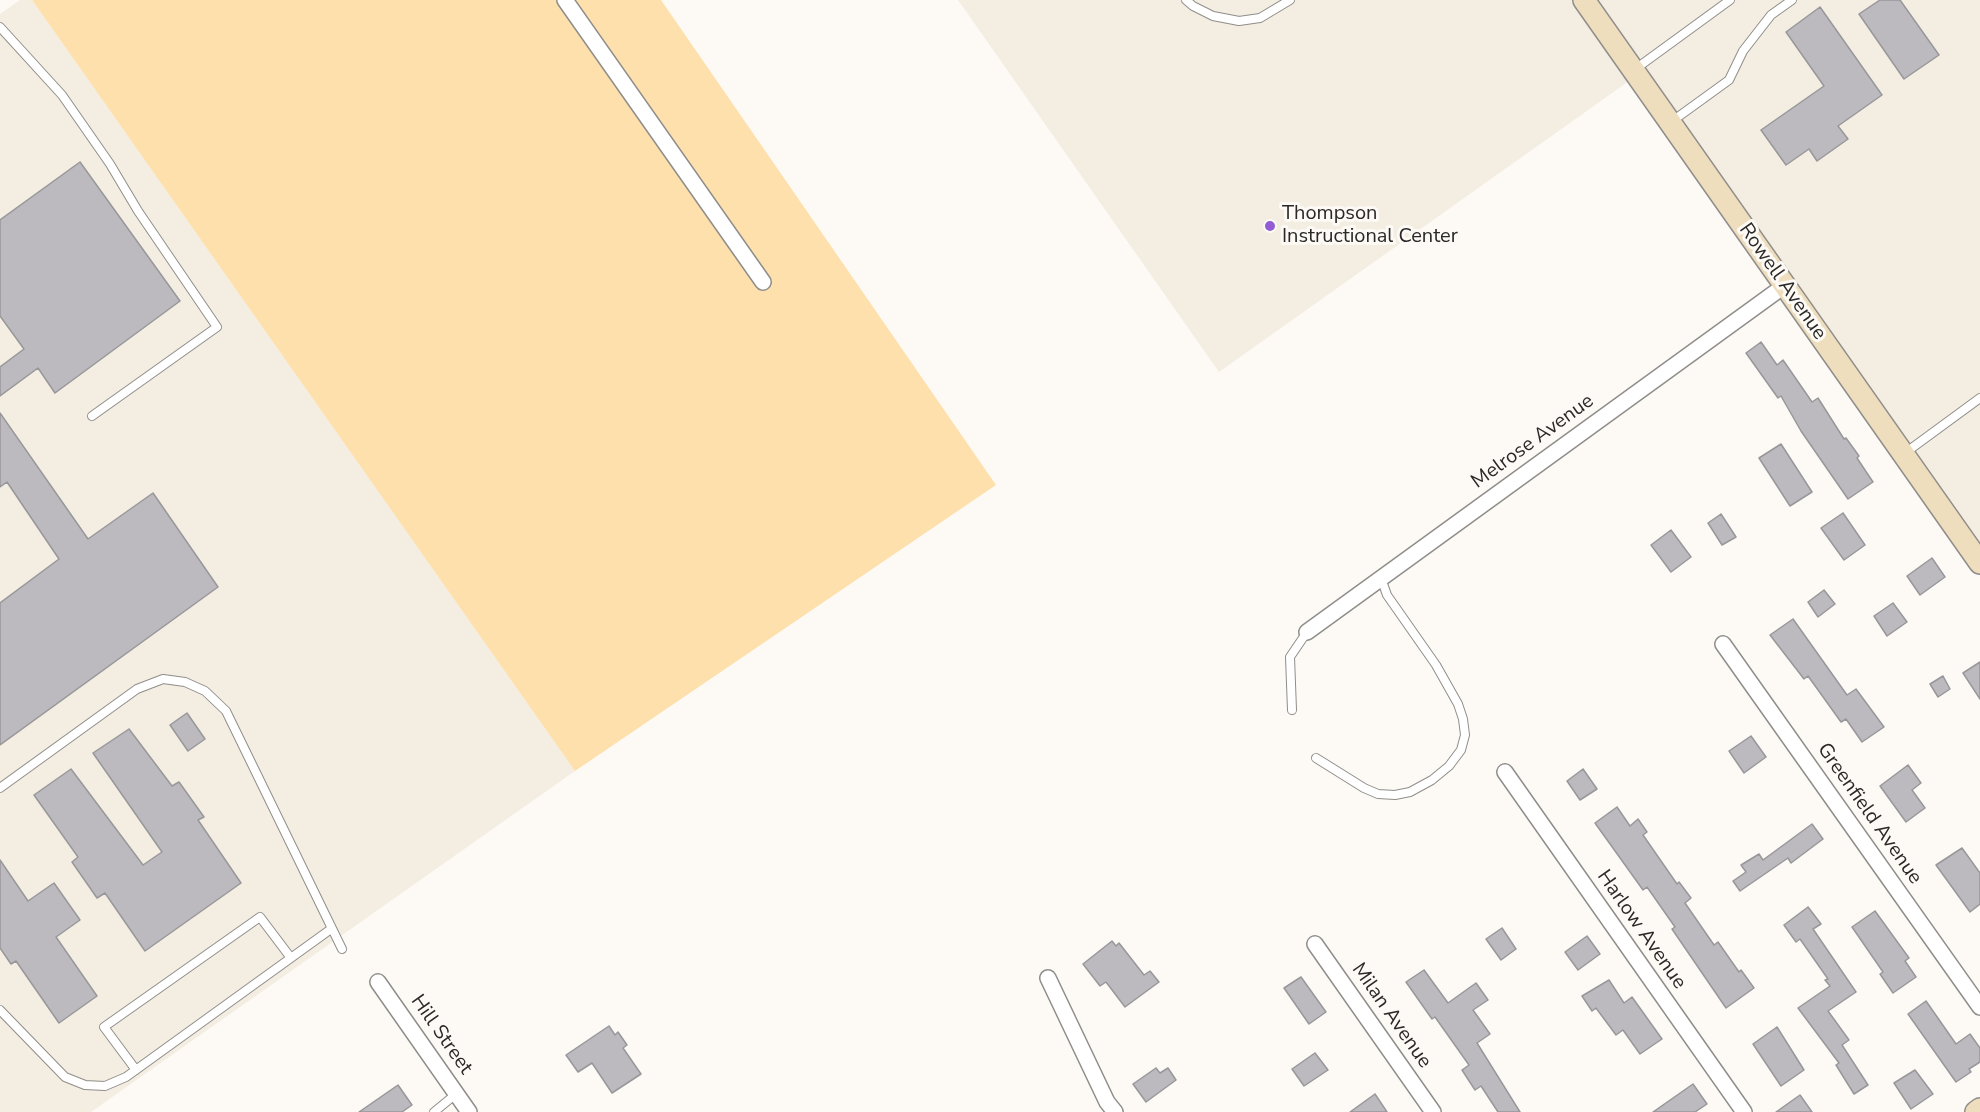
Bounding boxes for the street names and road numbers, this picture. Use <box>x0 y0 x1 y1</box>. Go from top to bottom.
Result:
street label: Rowell Avenue <box>1733 219 1831 345</box>
street label: Melrose Avenue <box>1467 390 1599 494</box>
street label: Greenfield Avenue <box>1811 739 1927 889</box>
street label: Harlow Avenue <box>1591 866 1691 994</box>
street label: Milan Avenue <box>1346 959 1436 1073</box>
street label: Hill Street <box>405 991 477 1079</box>

